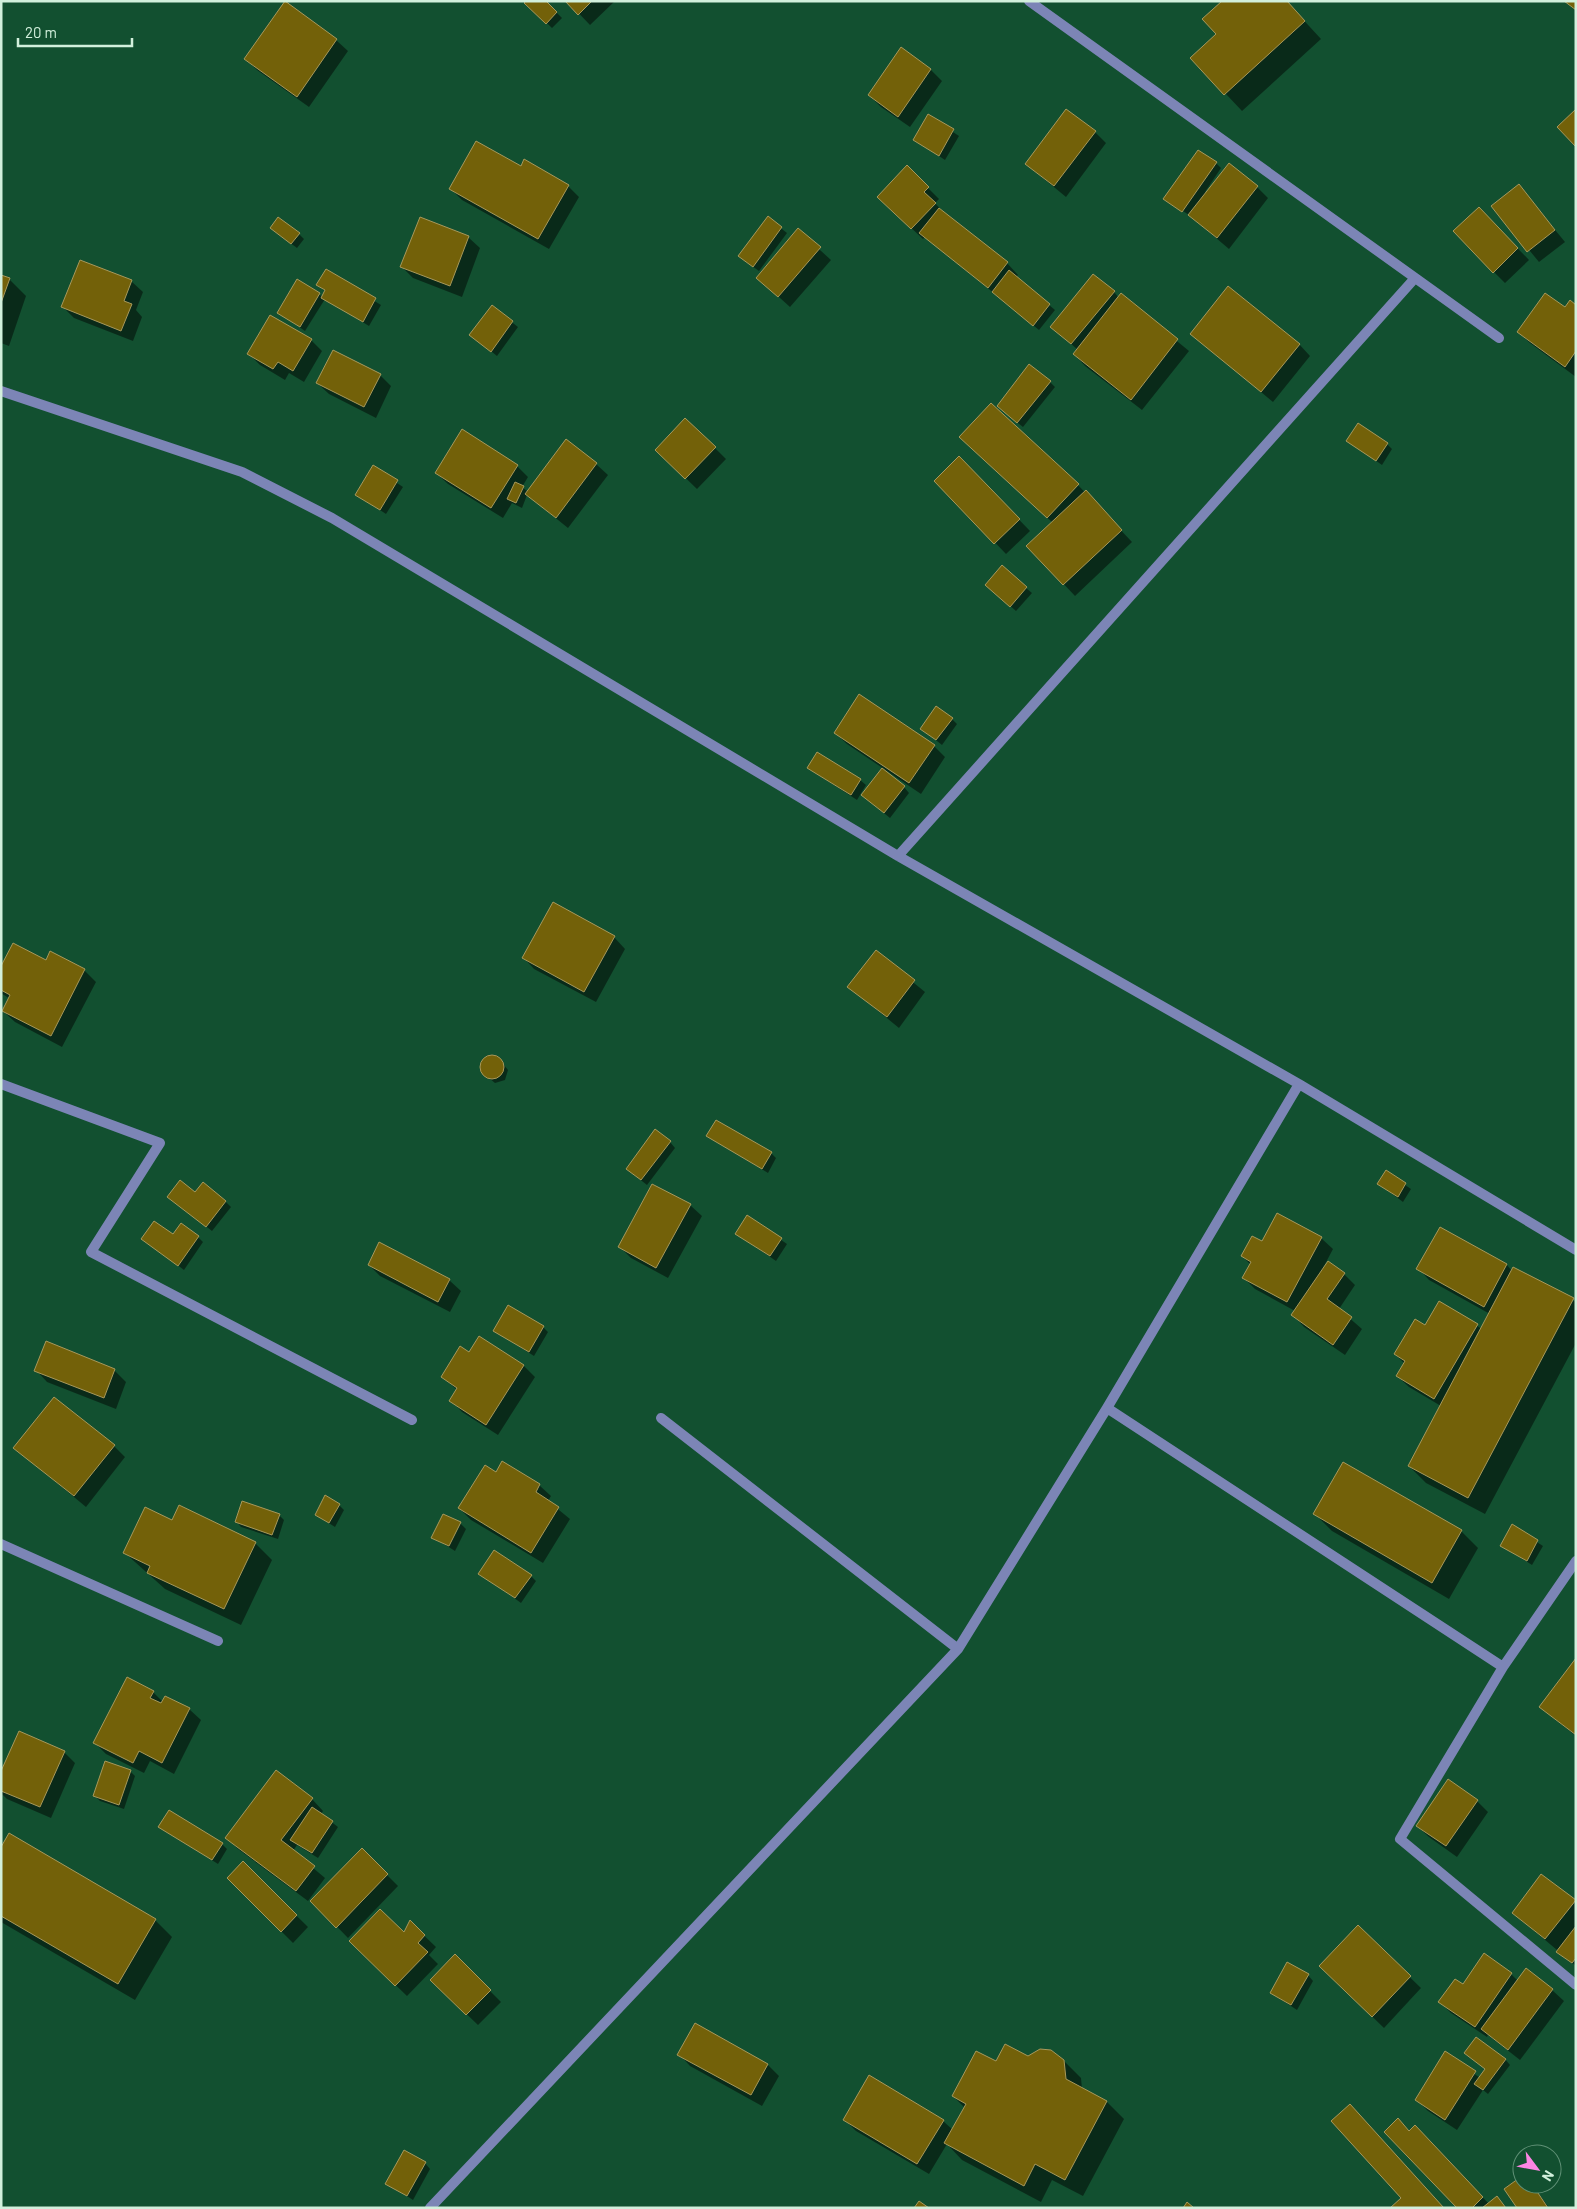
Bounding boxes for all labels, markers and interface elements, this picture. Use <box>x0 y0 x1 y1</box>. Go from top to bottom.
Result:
scale bar <box>18 15 131 47</box>
text: 20 m <box>25 23 57 41</box>
north arrow <box>1512 2144 1562 2194</box>
text: N <box>1539 2168 1558 2185</box>

